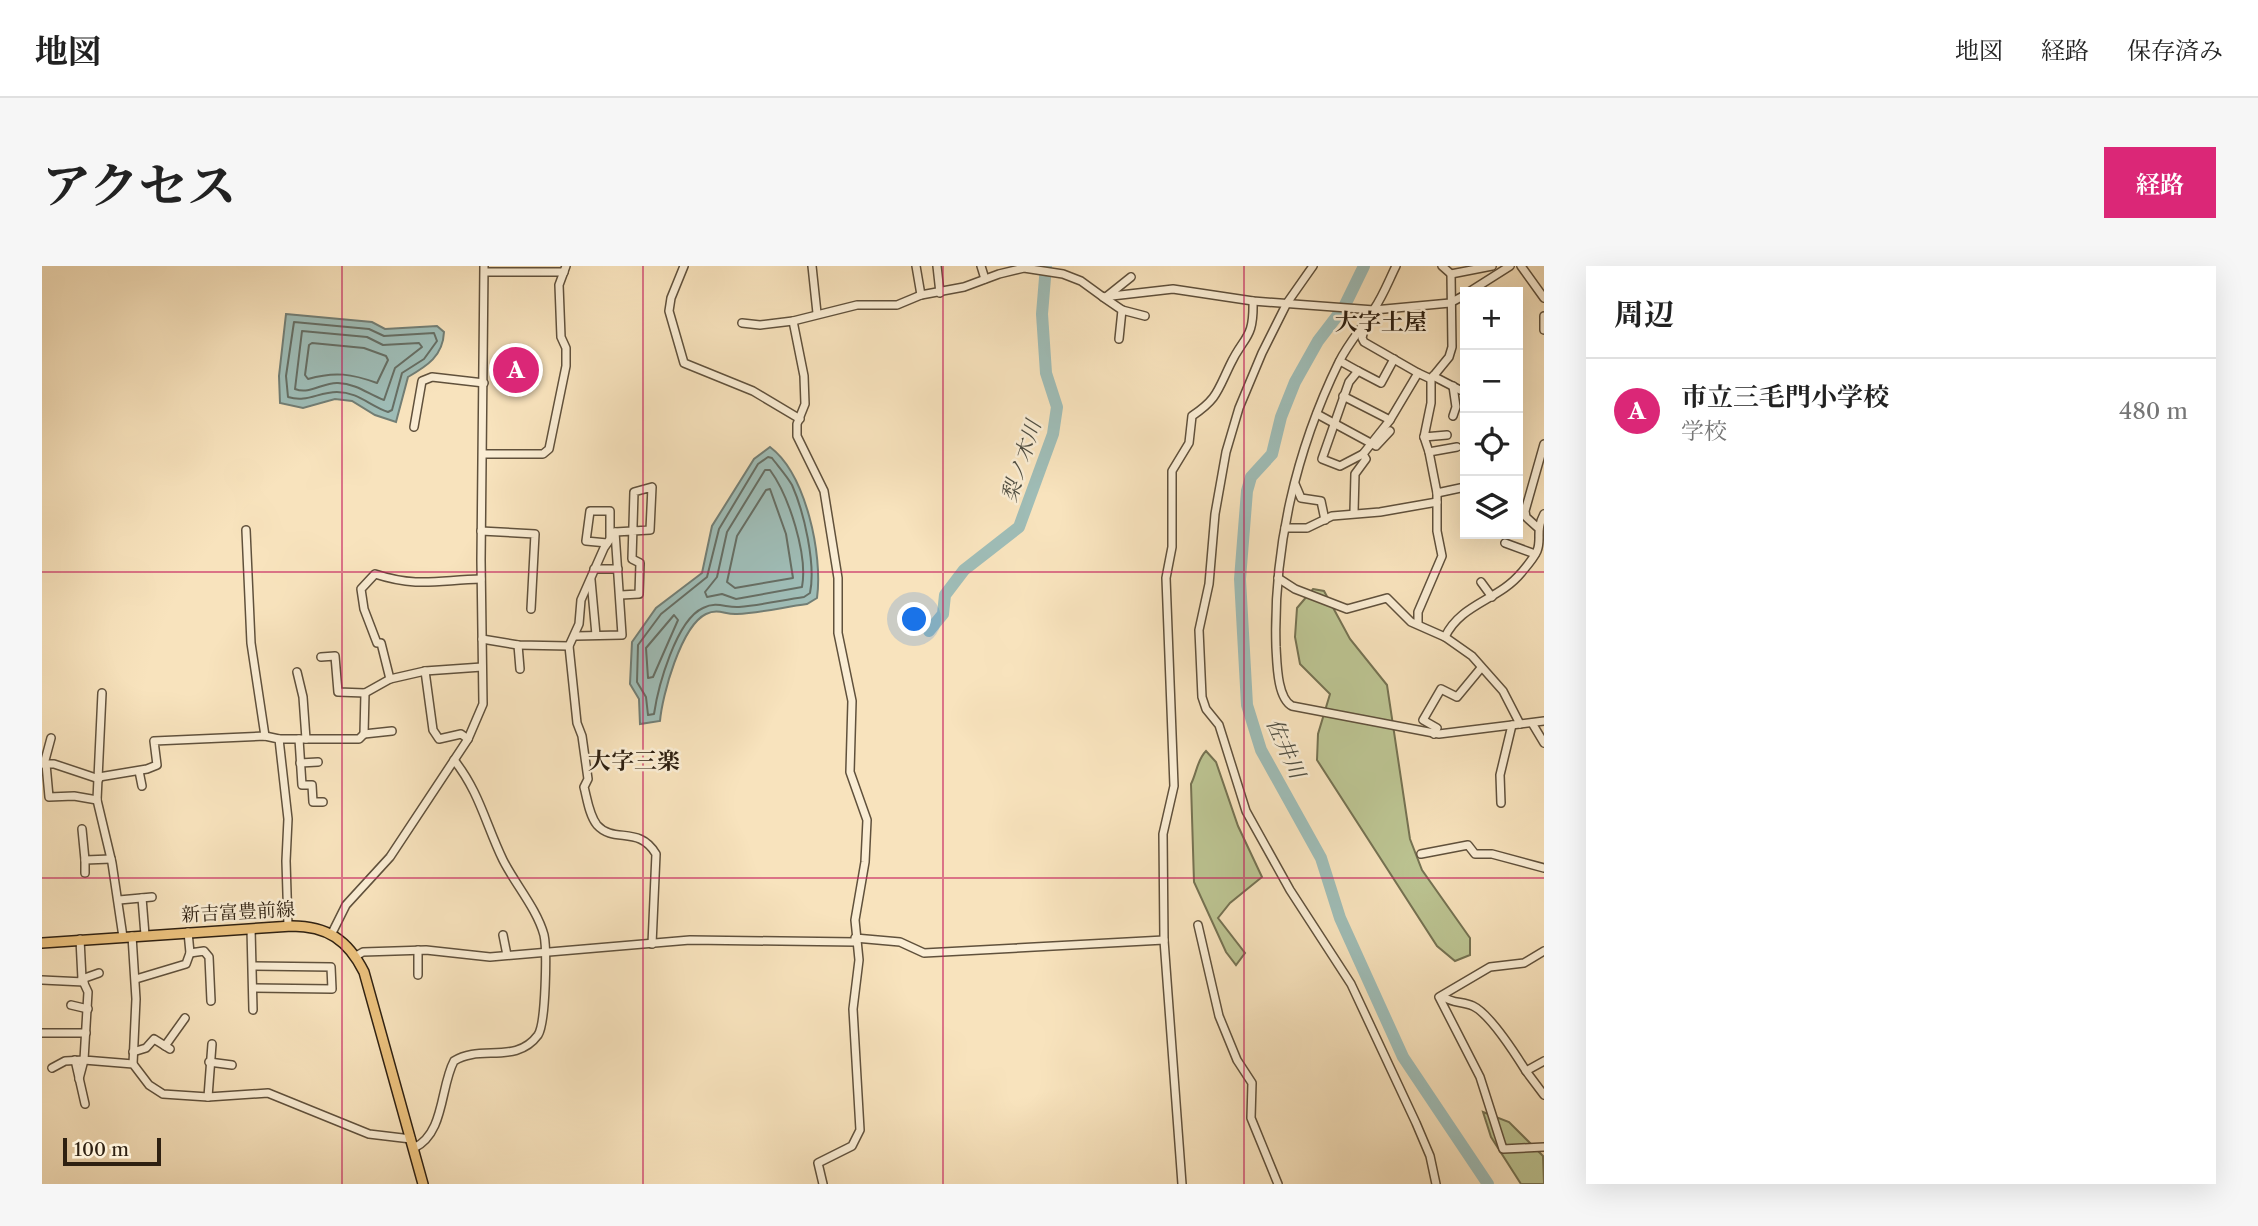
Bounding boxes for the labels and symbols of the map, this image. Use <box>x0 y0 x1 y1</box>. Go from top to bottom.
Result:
district label: 大字土屋 <box>1335 308 1427 336</box>
pin: A <box>493 344 539 396</box>
water label: 梨ノ木川 <box>996 415 1046 505</box>
your location <box>897 602 931 636</box>
water label: 佐井川 <box>1262 714 1311 784</box>
district label: 大字三楽 <box>588 747 680 775</box>
street label: 新吉富豊前線 <box>180 898 296 926</box>
scale bar <box>63 1135 161 1167</box>

